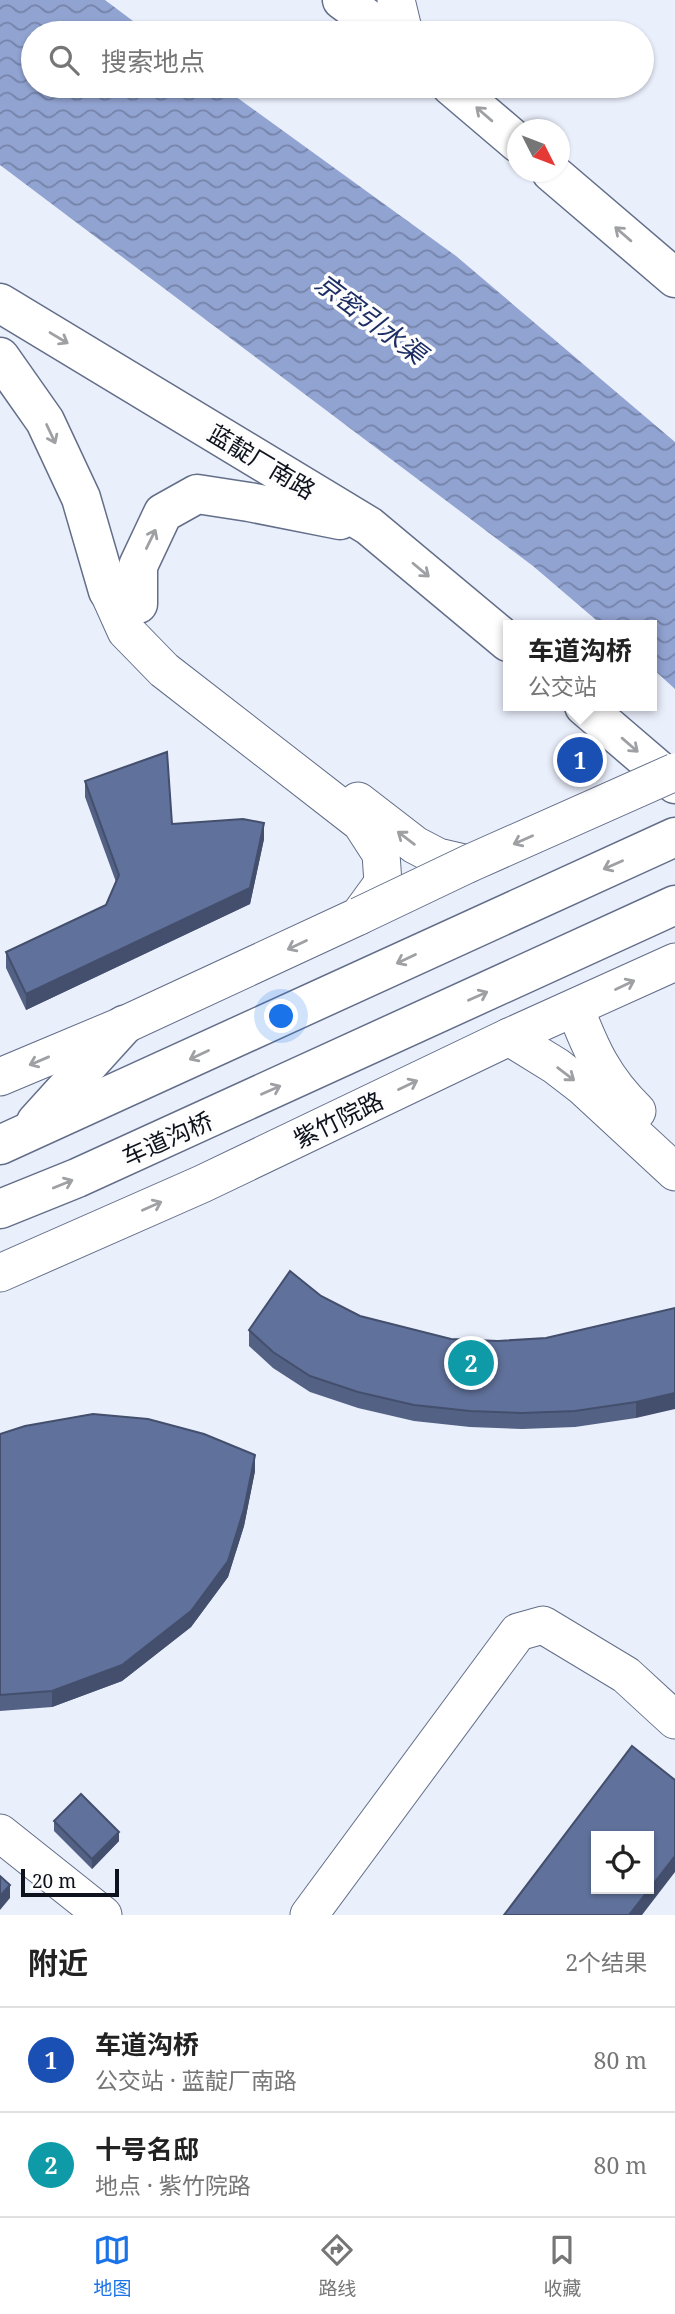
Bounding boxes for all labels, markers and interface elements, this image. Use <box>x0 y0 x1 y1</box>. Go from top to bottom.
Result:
search box <box>21 21 654 98</box>
icon: search <box>45 41 83 79</box>
text: 搜索地点 <box>101 43 205 79</box>
one-way arrow <box>476 106 494 122</box>
north arrow <box>507 119 570 182</box>
one-way arrow <box>615 226 633 242</box>
water label: 京密引水渠 <box>308 265 437 374</box>
one-way arrow <box>48 332 68 346</box>
street label: 蓝靛厂南路 <box>202 416 322 506</box>
one-way arrow <box>45 423 58 444</box>
one-way arrow <box>144 529 158 550</box>
one-way arrow <box>412 562 430 578</box>
popup <box>503 620 657 711</box>
text: 车道沟桥 <box>528 632 632 668</box>
text: 公交站 <box>528 670 597 702</box>
pin: 1 <box>557 734 603 786</box>
one-way arrow <box>621 737 639 753</box>
one-way arrow <box>397 831 416 846</box>
one-way arrow <box>513 834 534 847</box>
one-way arrow <box>603 859 624 872</box>
one-way arrow <box>287 938 308 952</box>
one-way arrow <box>396 953 417 967</box>
one-way arrow <box>614 978 635 991</box>
one-way arrow <box>467 989 488 1002</box>
your location <box>264 999 298 1033</box>
one-way arrow <box>189 1049 210 1062</box>
one-way arrow <box>29 1055 51 1068</box>
one-way arrow <box>556 1067 575 1081</box>
one-way arrow <box>397 1078 418 1091</box>
one-way arrow <box>260 1083 281 1096</box>
street label: 紫竹院路 <box>288 1083 388 1155</box>
street label: 车道沟桥 <box>116 1103 218 1173</box>
one-way arrow <box>52 1176 74 1189</box>
one-way arrow <box>141 1199 162 1212</box>
pin: 2 <box>448 1337 494 1389</box>
map controls <box>591 1831 654 1894</box>
button: locate <box>591 1831 654 1894</box>
scale bar <box>21 1866 119 1898</box>
text: 20 m <box>32 1868 76 1894</box>
text: 附近 <box>28 1942 88 1983</box>
text: 2个结果 <box>565 1946 647 1978</box>
text: 车道沟桥 <box>95 2026 199 2062</box>
text: 1 <box>45 2044 58 2076</box>
text: 80 m <box>594 2044 647 2076</box>
text: 公交站 · 蓝靛厂南路 <box>95 2064 297 2096</box>
text: 十号名邸 <box>95 2131 199 2167</box>
text: 2 <box>45 2149 58 2181</box>
text: 80 m <box>594 2149 647 2181</box>
text: 地点 · 紫竹院路 <box>95 2169 251 2201</box>
tab: 地图 <box>93 2231 132 2301</box>
tab: 路线 <box>318 2231 357 2301</box>
tab: 收藏 <box>543 2231 582 2301</box>

